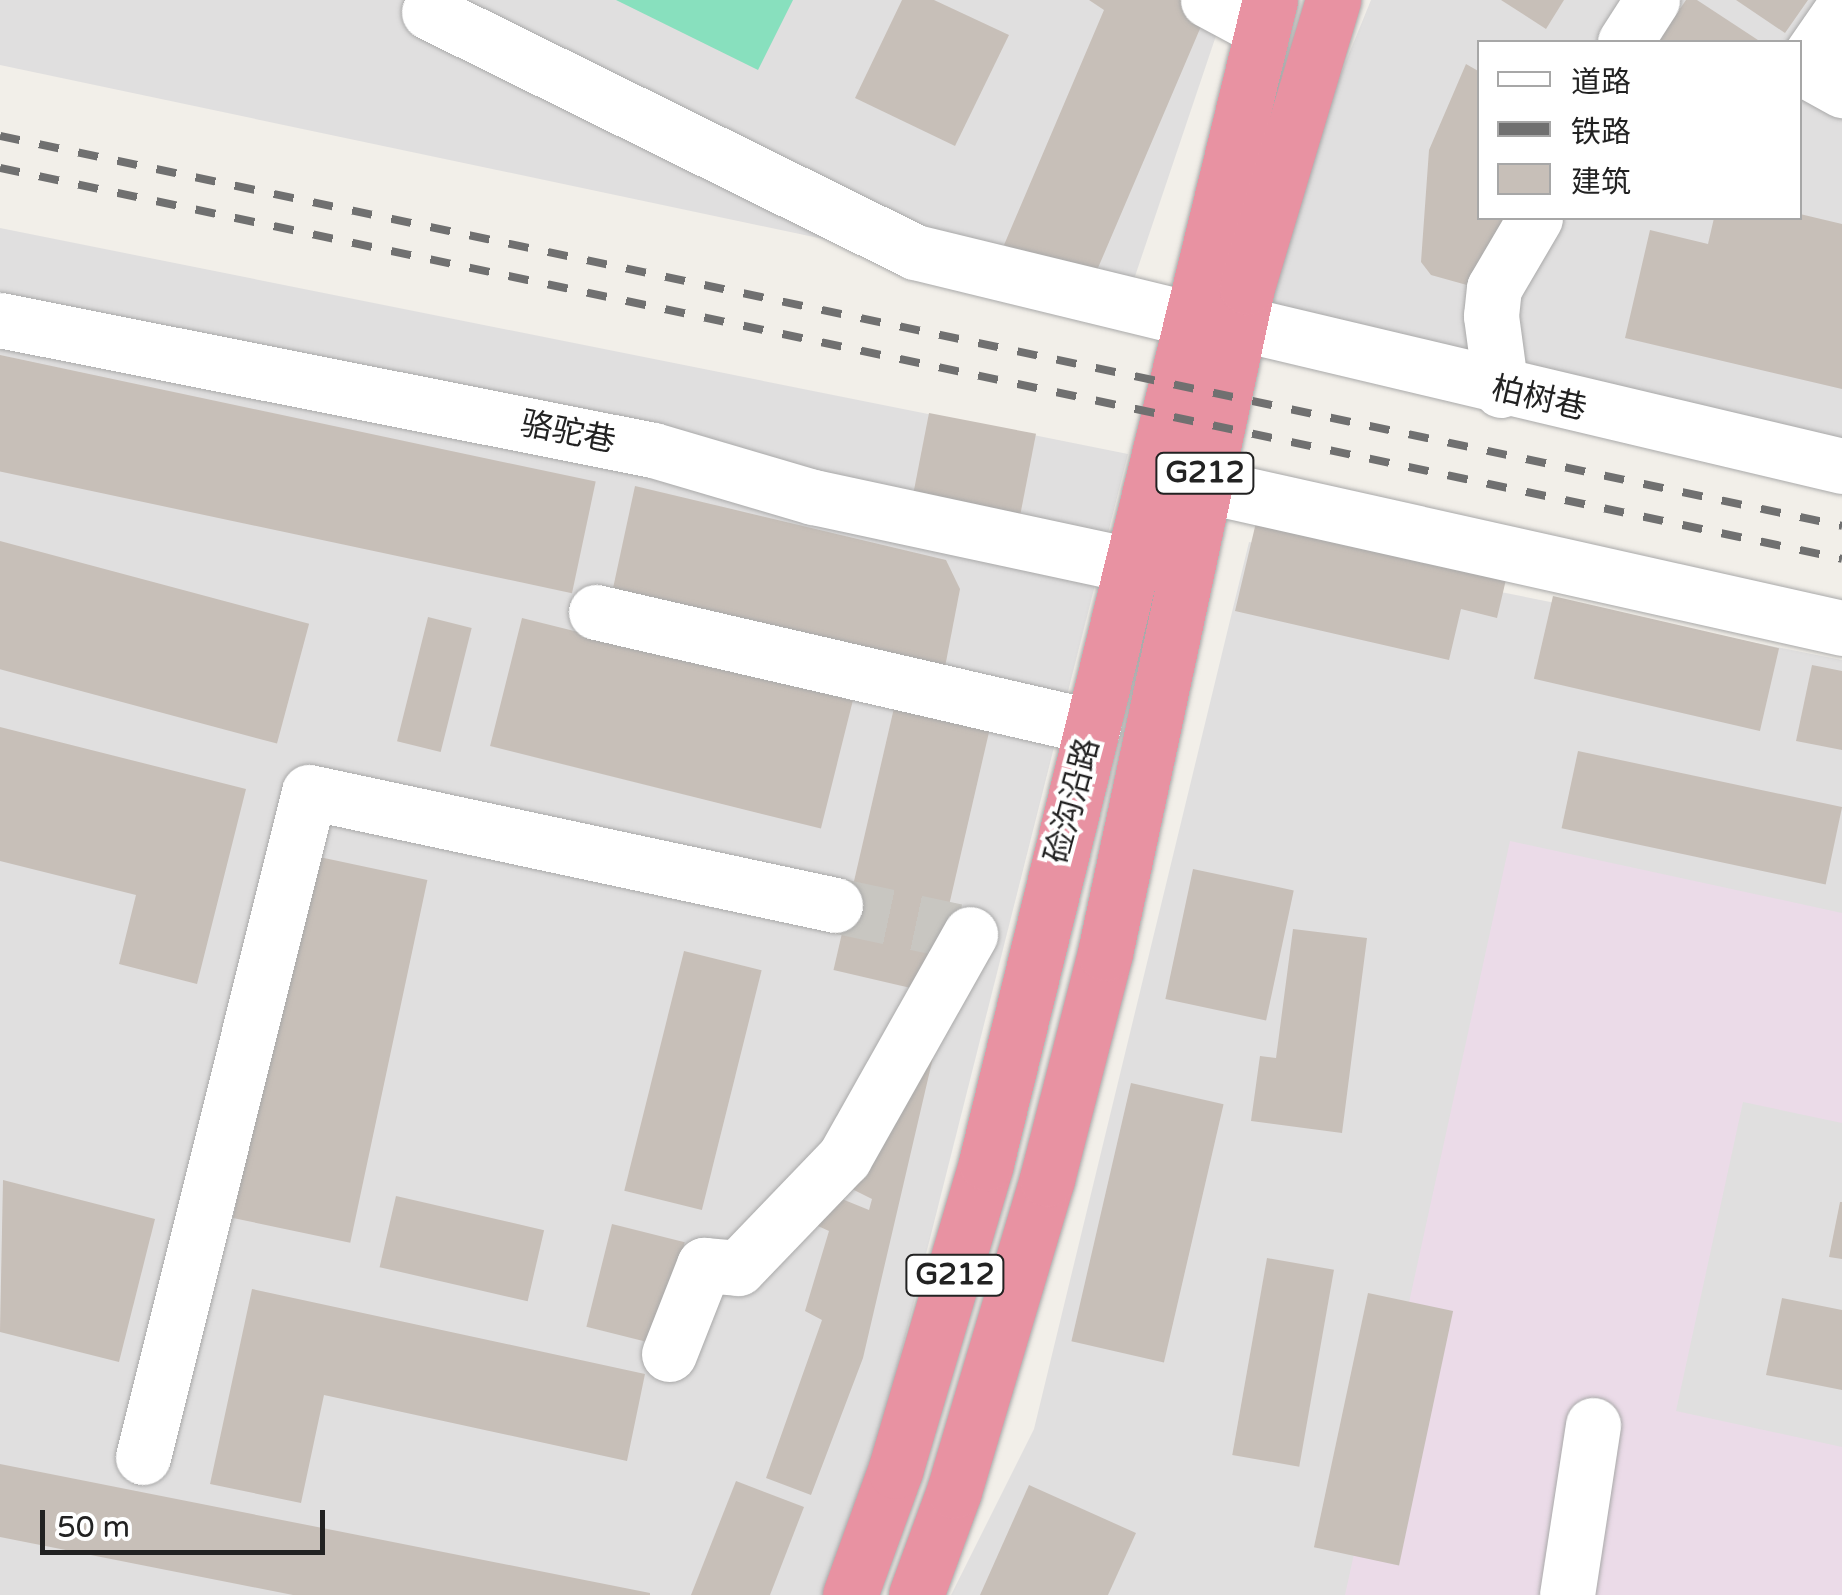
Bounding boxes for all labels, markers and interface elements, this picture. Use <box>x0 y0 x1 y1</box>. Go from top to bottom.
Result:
legend <box>1477 40 1802 220</box>
text: 道路 <box>1571 64 1631 101</box>
text: 铁路 <box>1571 114 1631 151</box>
text: 建筑 <box>1571 164 1631 201</box>
street label: 柏树巷 <box>1488 369 1590 429</box>
street label: 骆驼巷 <box>517 405 619 461</box>
road number: G212 <box>1155 448 1255 498</box>
street label: 硷沟沿路 <box>1038 734 1108 868</box>
road number: G212 <box>905 1250 1005 1300</box>
scale bar <box>45 1490 330 1552</box>
text: 50 m <box>57 1509 130 1546</box>

